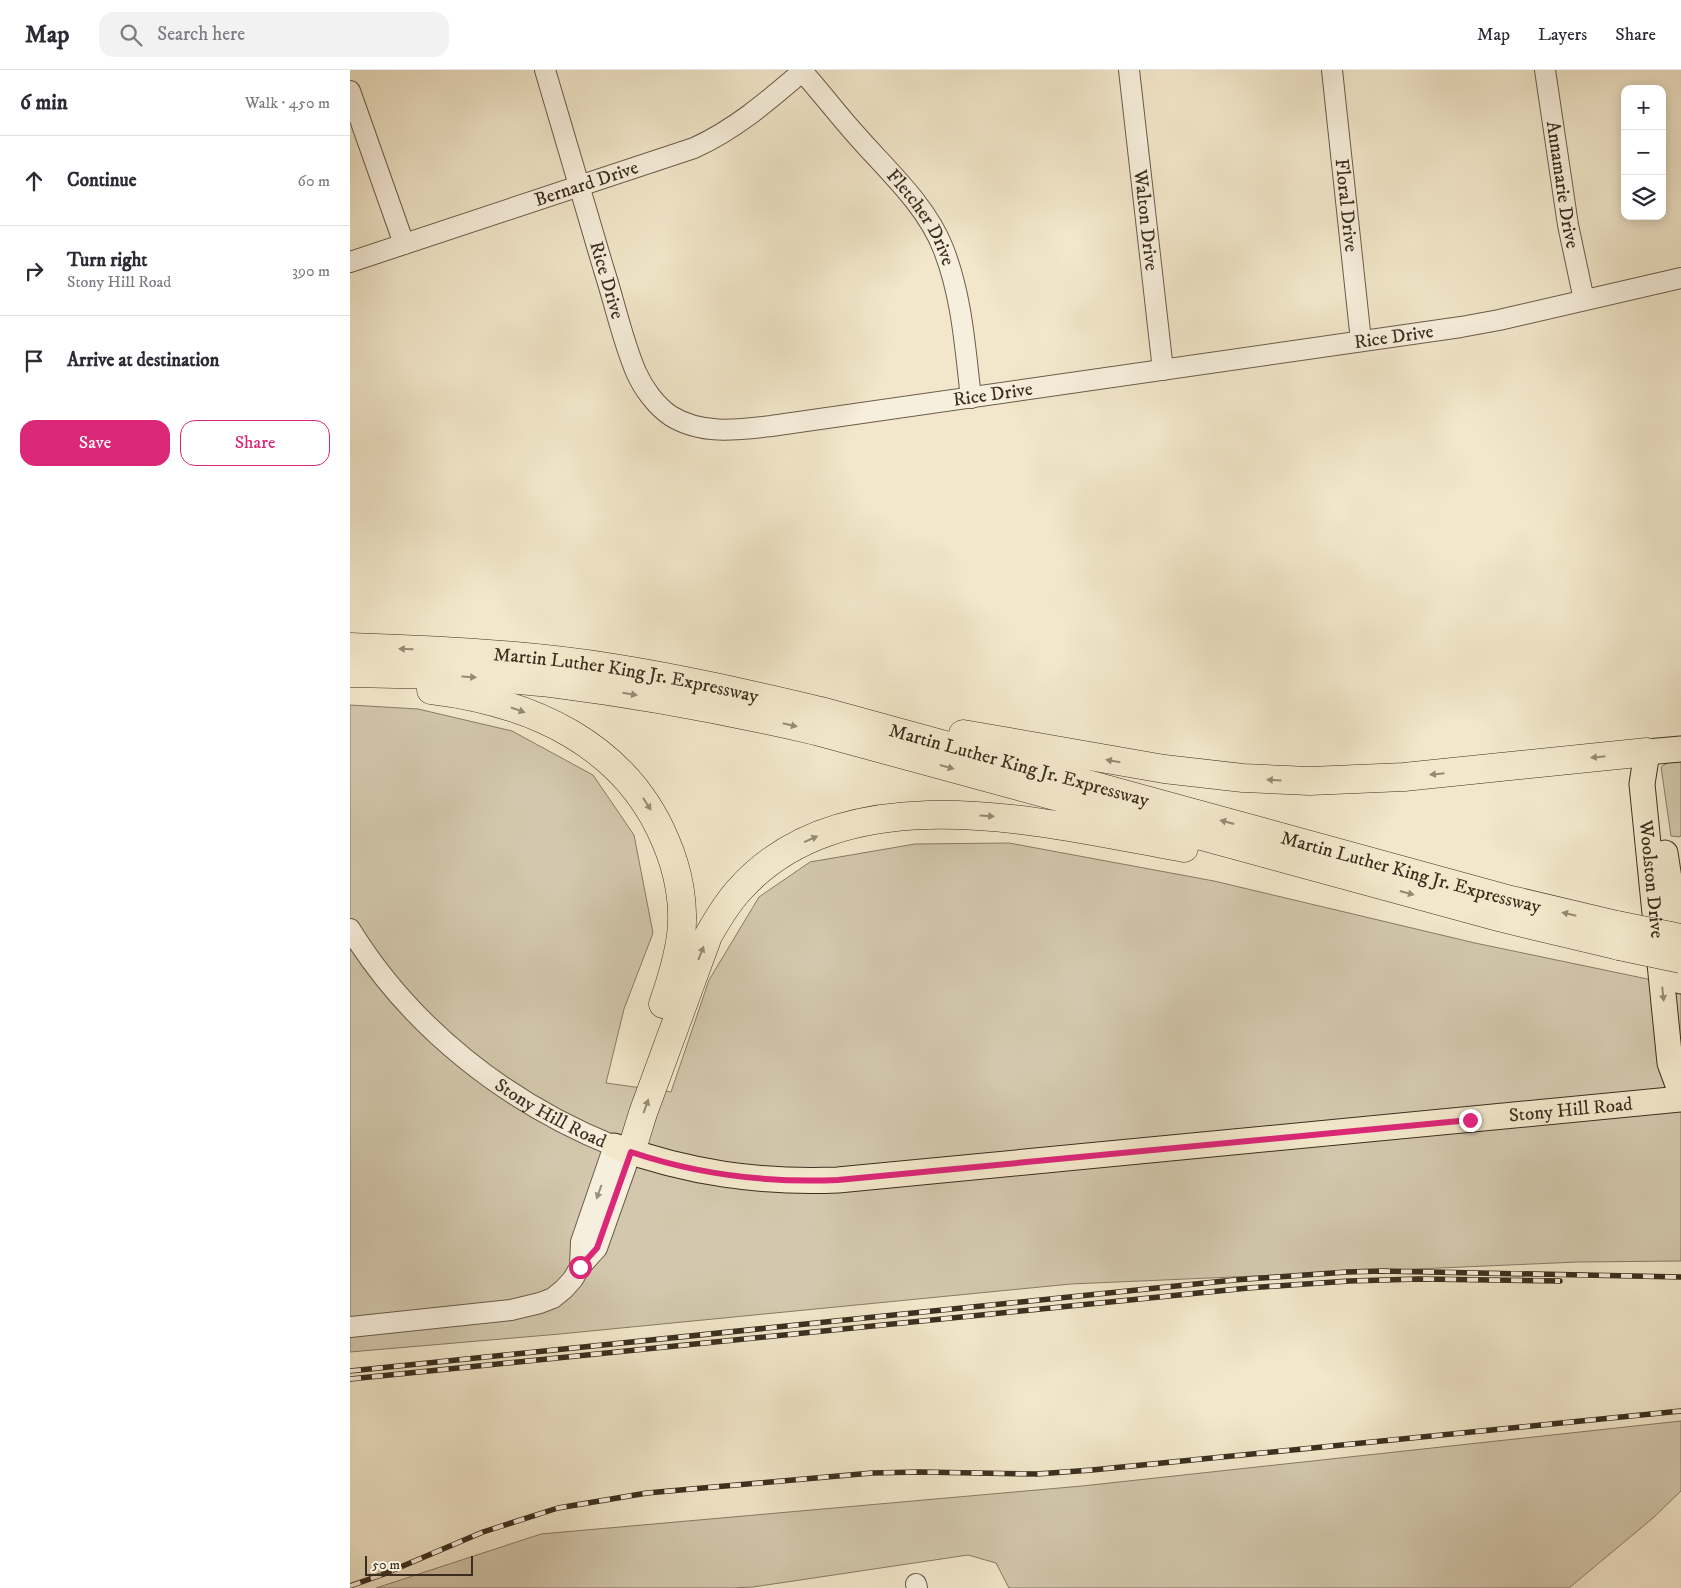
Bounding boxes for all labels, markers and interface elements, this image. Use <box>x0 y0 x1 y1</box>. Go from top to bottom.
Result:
search box <box>99 12 449 57</box>
text: Map <box>25 20 69 50</box>
icon: search <box>117 21 145 49</box>
text: Search here <box>157 23 245 46</box>
text: Map <box>1477 24 1510 46</box>
text: Layers <box>1538 24 1587 46</box>
text: Share <box>1615 24 1656 46</box>
map controls <box>1621 85 1666 220</box>
button: + <box>1621 85 1666 130</box>
text: 6 min <box>20 90 68 116</box>
text: Walk · 450 m <box>245 93 330 113</box>
street label: Annamarie Drive <box>1541 119 1584 251</box>
button: − <box>1621 130 1666 175</box>
street label: Bernard Drive <box>532 156 641 212</box>
street label: Floral Drive <box>1330 157 1363 253</box>
street label: Fletcher Drive <box>882 164 960 269</box>
icon: ahead <box>20 167 48 195</box>
street label: Walton Drive <box>1129 167 1163 272</box>
text: Continue <box>67 169 137 192</box>
text: 60 m <box>298 171 330 191</box>
button: layers <box>1621 175 1666 220</box>
street label: Rice Drive <box>585 239 629 322</box>
text: Turn right <box>67 249 147 272</box>
icon: right <box>20 257 48 285</box>
text: 390 m <box>292 261 330 281</box>
text: Stony Hill Road <box>67 272 171 292</box>
street label: Rice Drive <box>1352 320 1435 354</box>
icon: arrive <box>20 347 48 375</box>
text: Arrive at destination <box>67 349 219 372</box>
street label: Rice Drive <box>952 377 1034 411</box>
button: Save <box>20 420 170 466</box>
button: Share <box>180 420 330 466</box>
street label: Martin Luther King Jr. Expressway <box>493 643 762 708</box>
one-way arrow <box>398 645 414 653</box>
one-way arrow <box>461 674 477 682</box>
one-way arrow <box>623 690 639 698</box>
one-way arrow <box>511 707 526 714</box>
street label: Martin Luther King Jr. Expressway <box>887 719 1153 812</box>
one-way arrow <box>782 721 797 729</box>
one-way arrow <box>1590 753 1606 761</box>
one-way arrow <box>1106 757 1121 765</box>
one-way arrow <box>939 763 954 771</box>
one-way arrow <box>1428 770 1444 778</box>
one-way arrow <box>1266 775 1282 783</box>
one-way arrow <box>642 797 652 810</box>
one-way arrow <box>980 813 996 821</box>
one-way arrow <box>1219 818 1234 826</box>
street label: Woolston Drive <box>1634 818 1669 939</box>
street label: Martin Luther King Jr. Expressway <box>1278 826 1544 918</box>
one-way arrow <box>804 834 818 842</box>
one-way arrow <box>1400 889 1415 897</box>
one-way arrow <box>1562 910 1577 918</box>
one-way arrow <box>697 945 705 960</box>
one-way arrow <box>1659 986 1667 1002</box>
street label: Stony Hill Road <box>490 1073 610 1153</box>
street label: Stony Hill Road <box>1508 1092 1634 1127</box>
one-way arrow <box>643 1098 650 1113</box>
route end <box>1459 1109 1482 1132</box>
one-way arrow <box>595 1185 603 1200</box>
route start <box>569 1256 592 1279</box>
scale bar <box>365 1553 472 1576</box>
text: 50 m <box>372 1556 400 1574</box>

